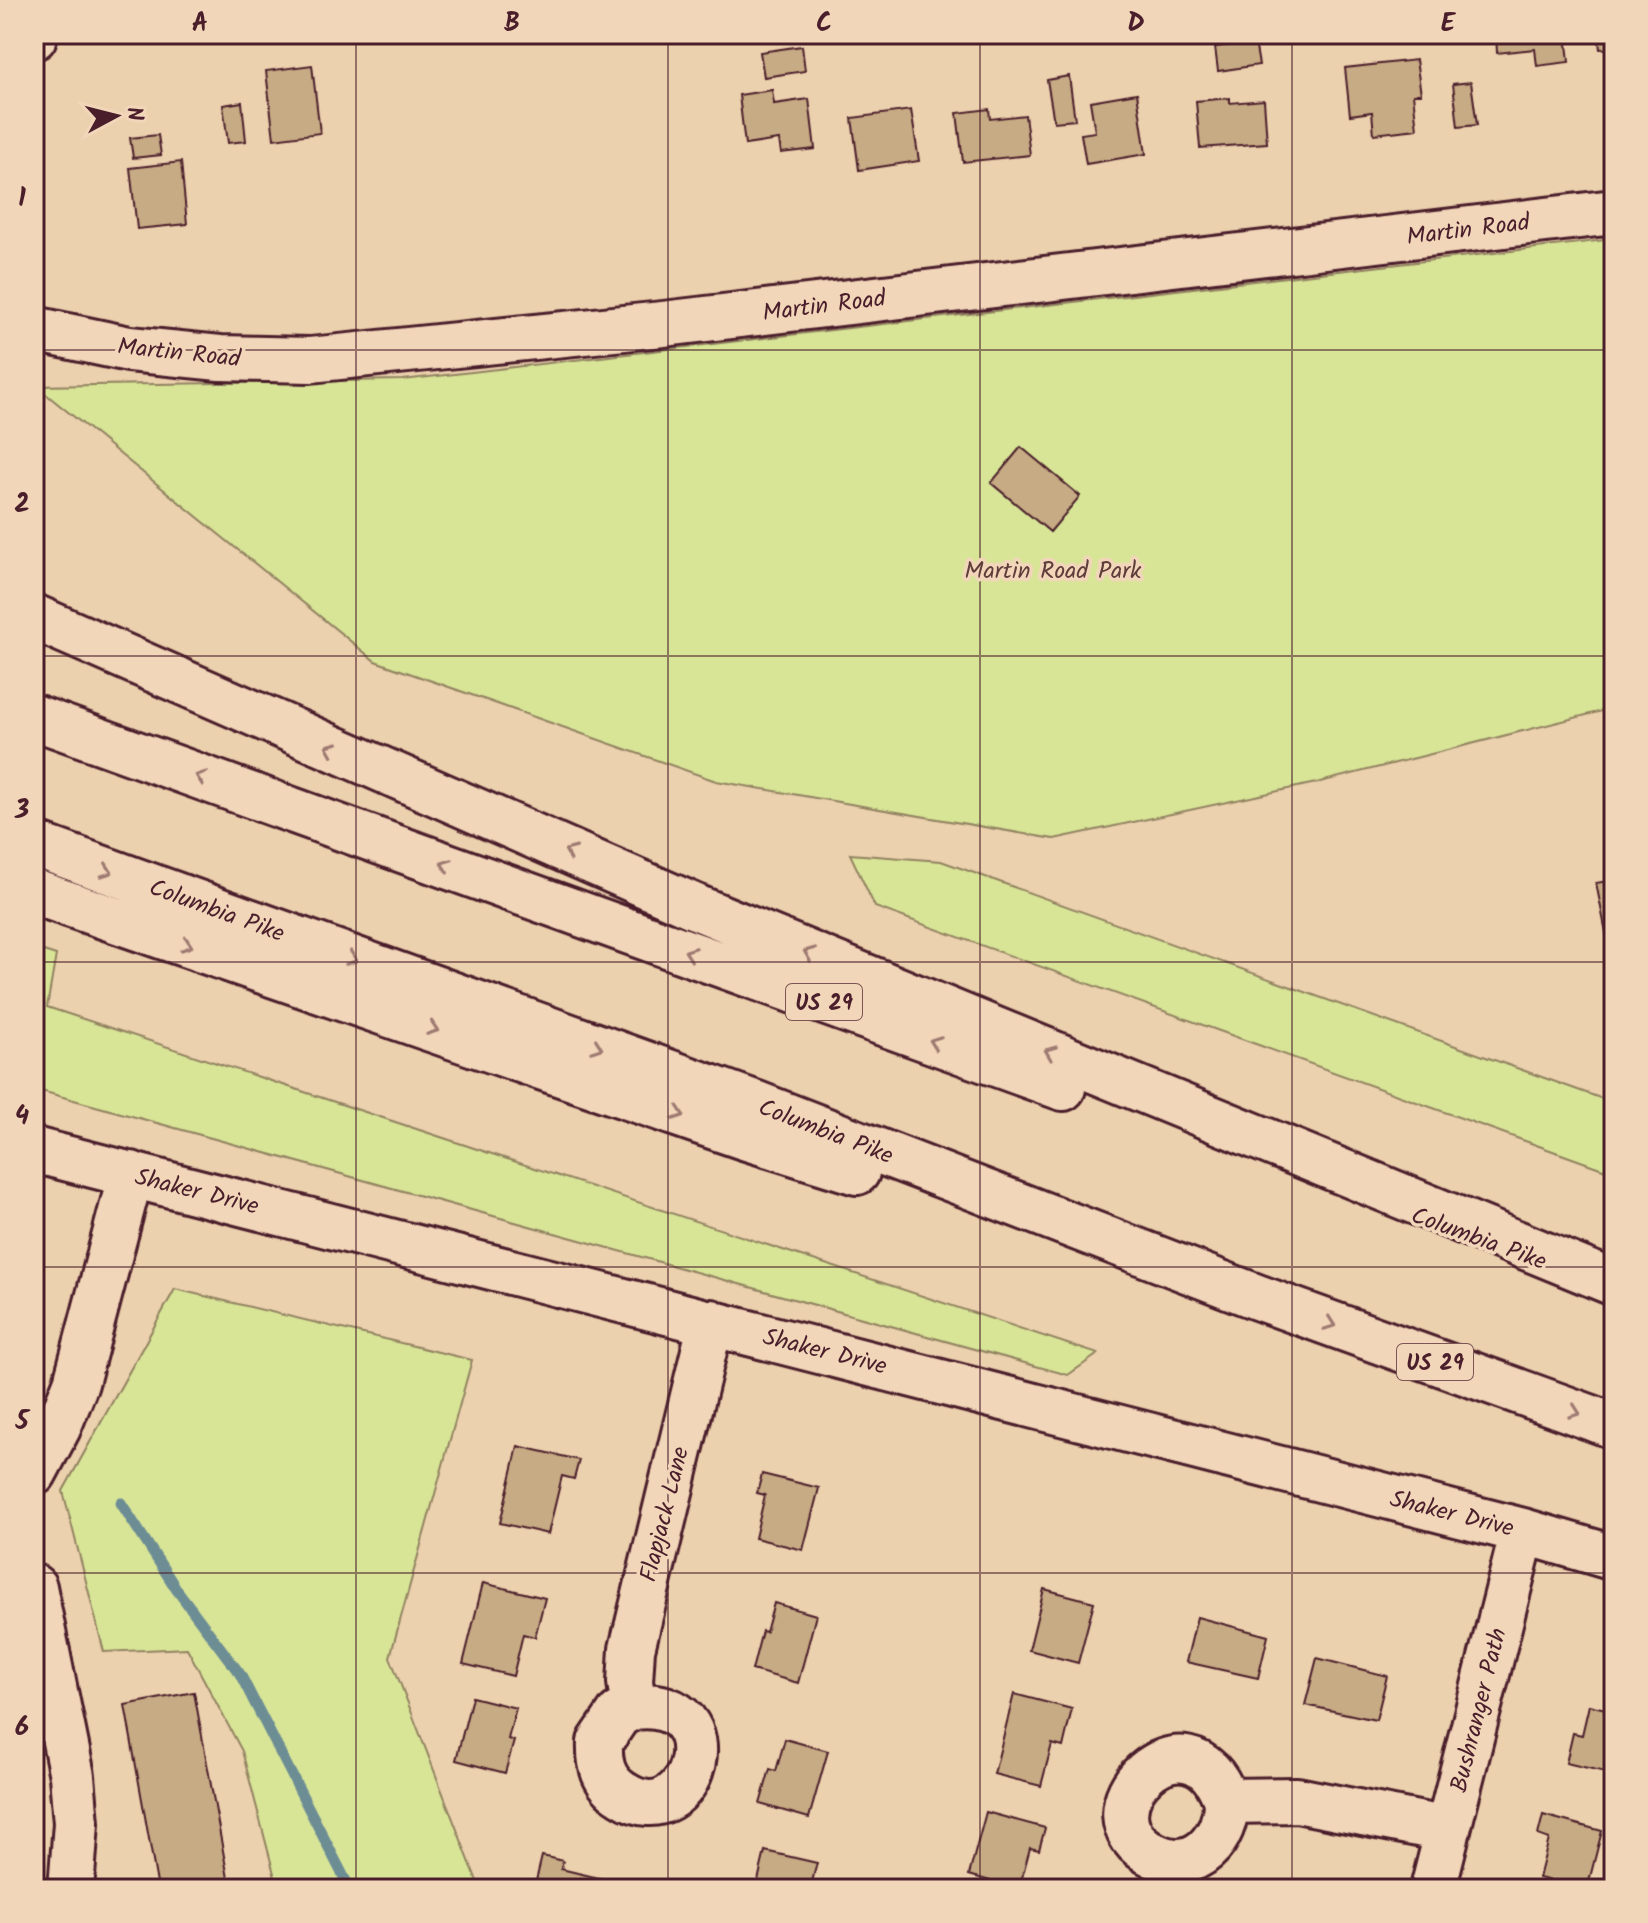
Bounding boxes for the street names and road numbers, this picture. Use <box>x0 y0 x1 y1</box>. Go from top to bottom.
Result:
street label: Martin Road <box>1404 203 1533 257</box>
street label: Martin Road <box>760 279 889 333</box>
street label: Martin Road <box>115 328 243 379</box>
street label: Columbia Pike <box>143 869 290 954</box>
road number: US 29 <box>786 984 862 1020</box>
street label: Columbia Pike <box>752 1089 899 1176</box>
street label: Shaker Drive <box>131 1158 263 1227</box>
street label: Columbia Pike <box>1405 1197 1552 1282</box>
street label: Shaker Drive <box>759 1318 891 1387</box>
road number: US 29 <box>1397 1344 1473 1380</box>
street label: Flapjack Lane <box>630 1442 701 1586</box>
street label: Shaker Drive <box>1386 1480 1518 1549</box>
street label: Bushranger Path <box>1440 1624 1519 1797</box>

